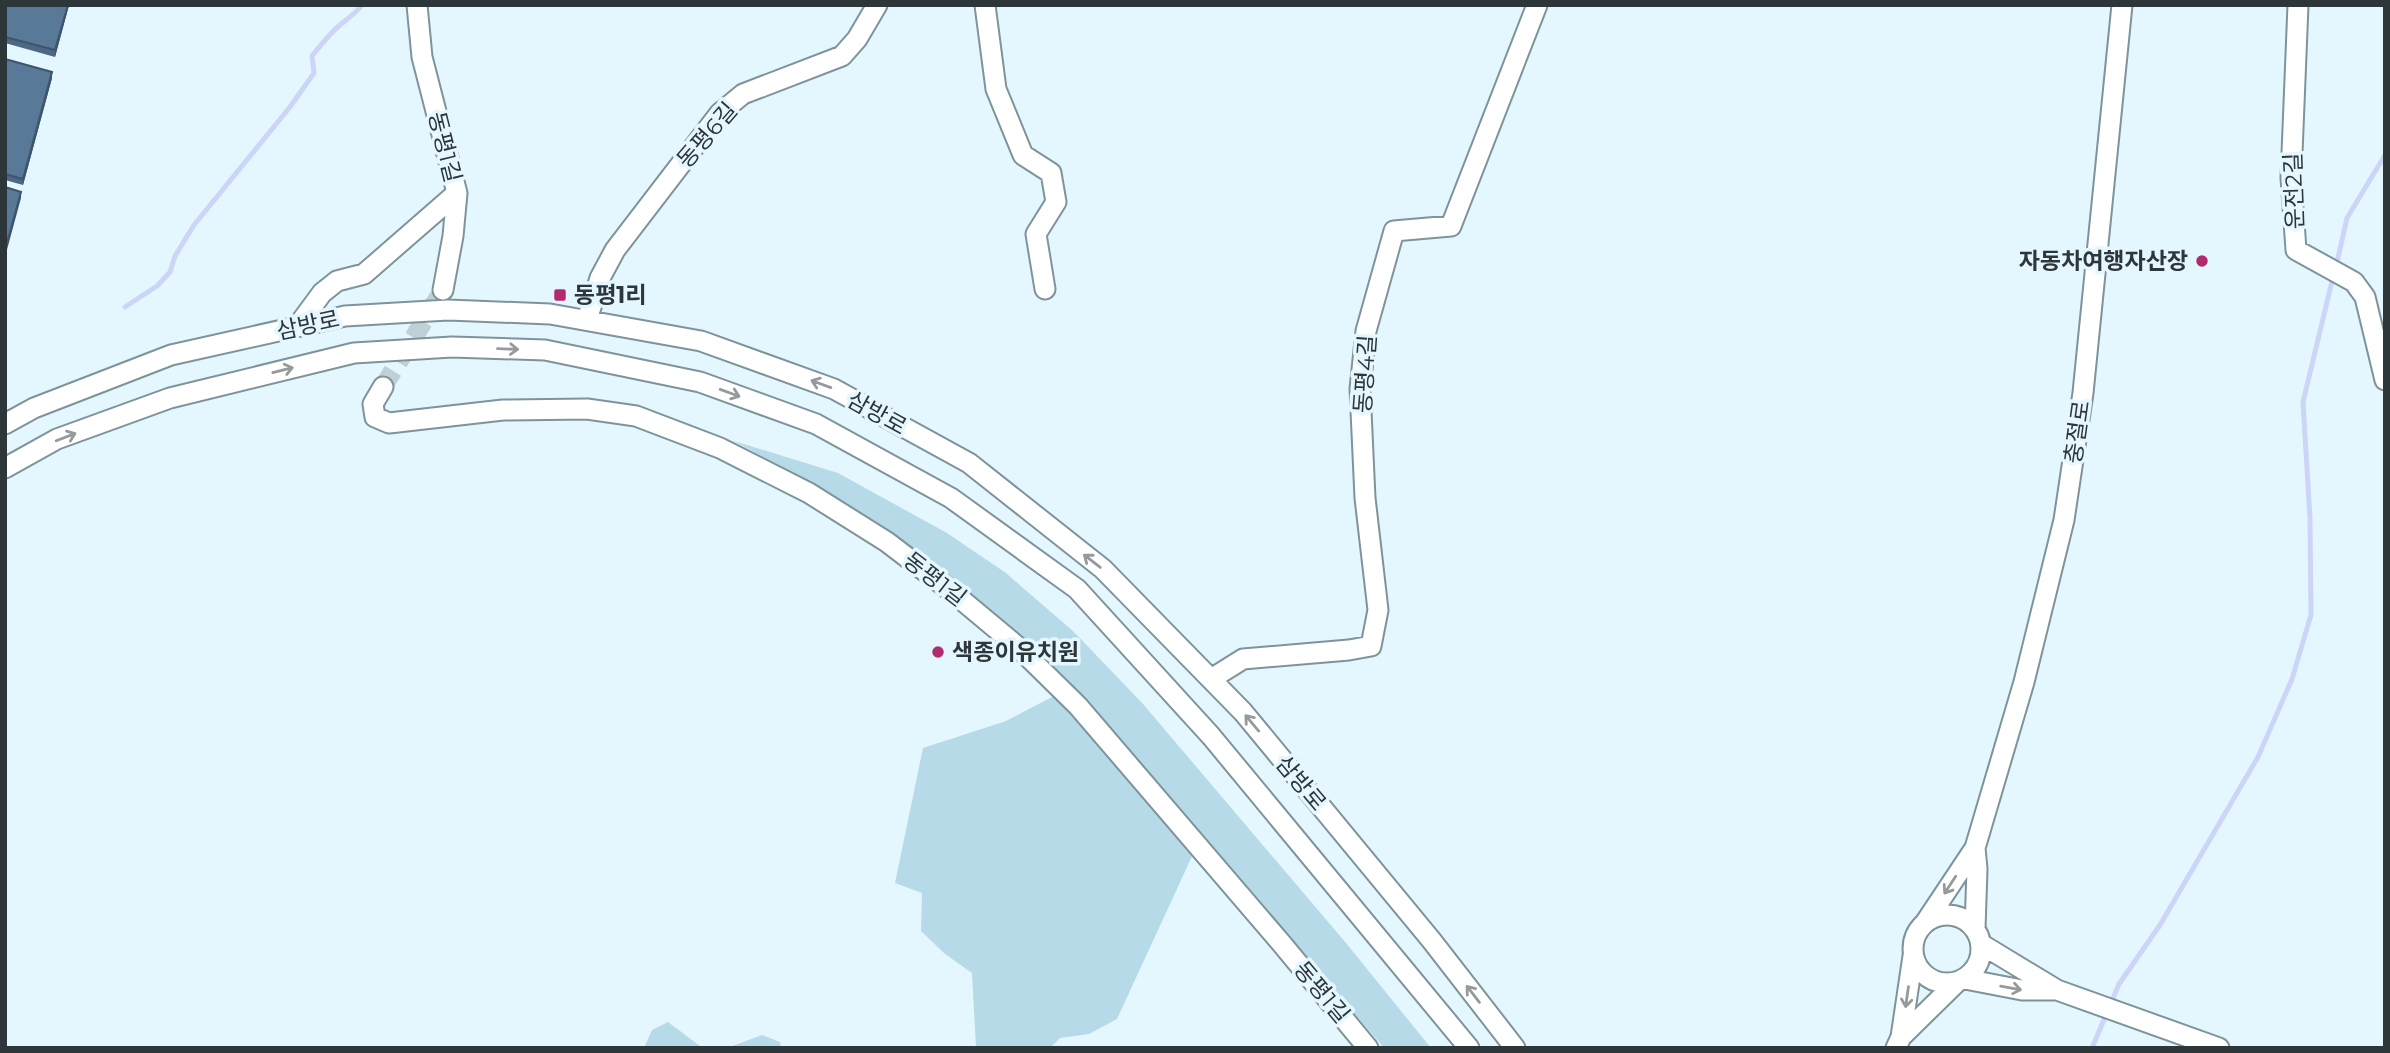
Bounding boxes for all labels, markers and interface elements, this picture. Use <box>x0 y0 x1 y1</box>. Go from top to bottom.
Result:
street label: 동평6길 <box>671 97 743 173</box>
street label: 동평1길 <box>423 109 467 185</box>
street label: 운전2길 <box>2279 152 2309 230</box>
place label: 자동차여행자산장 <box>2019 247 2188 275</box>
marker: 자동차여행자산장 <box>2194 253 2210 269</box>
place label: 동평1리 <box>574 281 647 309</box>
marker: 동평1리 <box>552 287 568 303</box>
street label: 삼방로 <box>274 305 342 345</box>
street label: 동평4길 <box>1348 334 1382 414</box>
one-way arrow <box>496 342 519 356</box>
one-way arrow <box>271 363 294 376</box>
one-way arrow <box>810 377 832 390</box>
street label: 삼방로 <box>842 385 912 441</box>
one-way arrow <box>719 388 741 400</box>
street label: 충절로 <box>2059 399 2095 465</box>
one-way arrow <box>54 429 76 442</box>
street label: 동평1길 <box>898 546 972 612</box>
one-way arrow <box>1084 553 1102 569</box>
place label: 색종이유치원 <box>952 638 1079 666</box>
marker: 색종이유치원 <box>930 644 946 660</box>
one-way arrow <box>1244 715 1260 733</box>
street label: 삼방로 <box>1270 750 1332 816</box>
one-way arrow <box>1943 875 1957 894</box>
street label: 동평1길 <box>1288 956 1356 1028</box>
one-way arrow <box>1999 981 2022 995</box>
one-way arrow <box>1466 985 1481 1004</box>
one-way arrow <box>1901 985 1914 1008</box>

